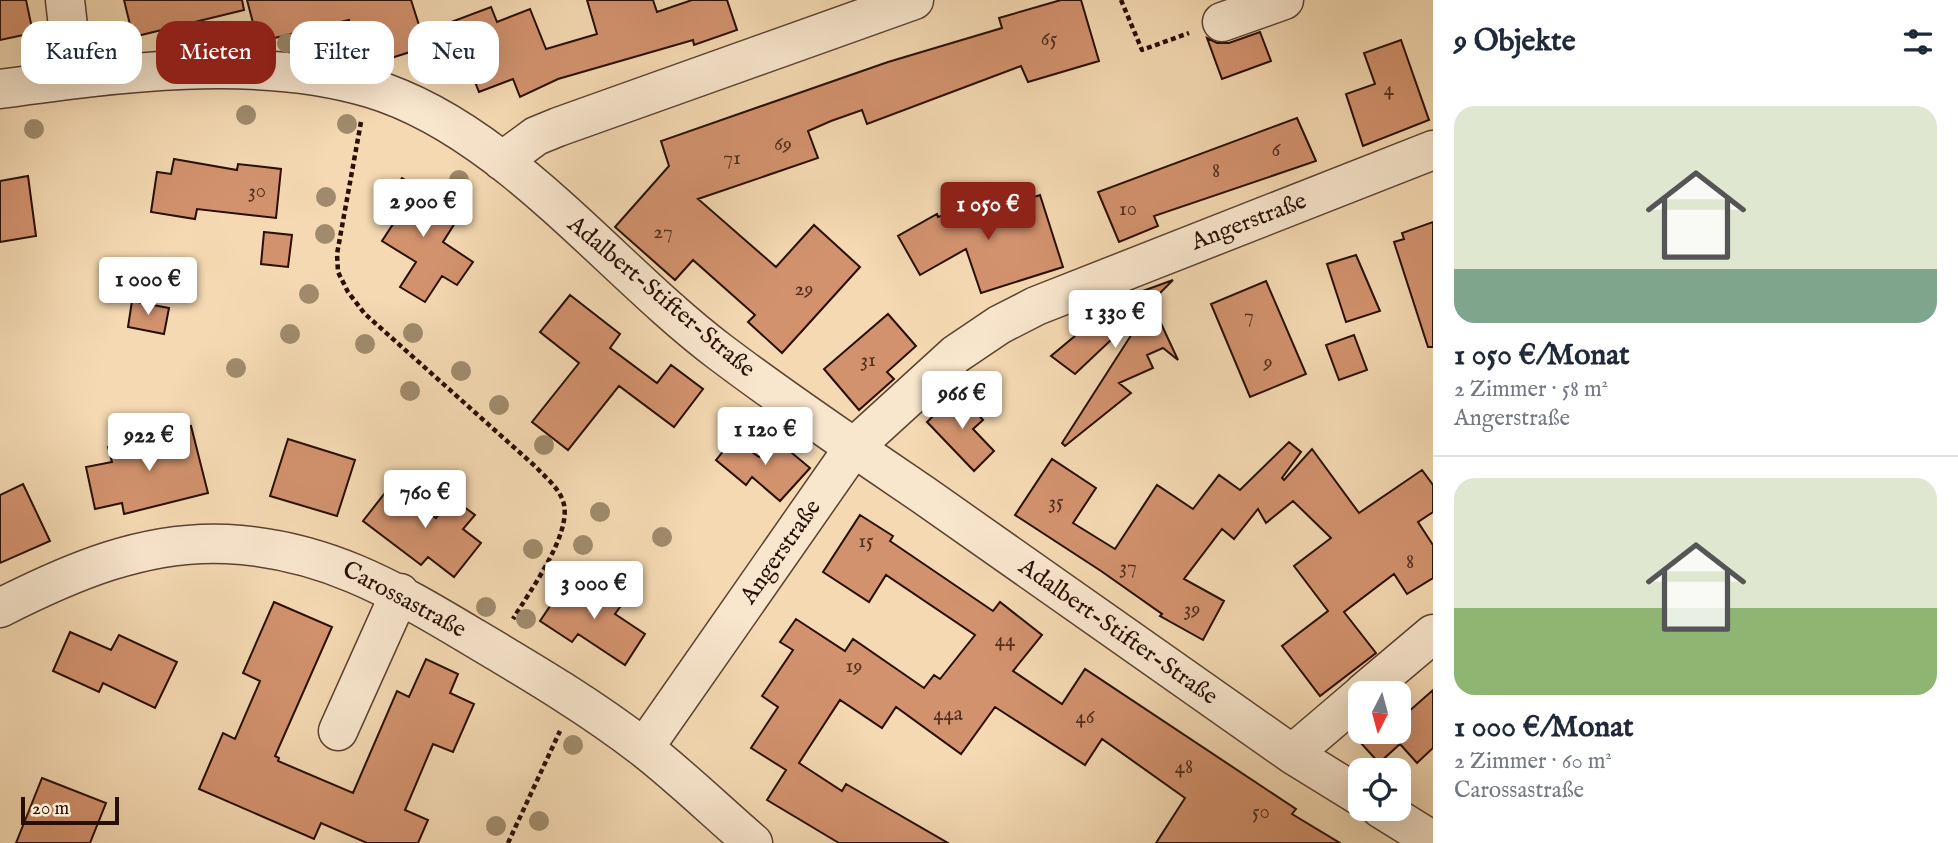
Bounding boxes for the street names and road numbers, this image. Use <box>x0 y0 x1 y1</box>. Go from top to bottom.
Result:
street label: Angerstraße <box>1186 186 1311 259</box>
street label: Adalbert-Stifter-Straße <box>560 209 761 385</box>
street label: Angerstraße <box>733 494 828 611</box>
street label: Adalbert-Stifter-Straße <box>1012 551 1224 712</box>
street label: Carossastraße <box>337 554 471 646</box>

